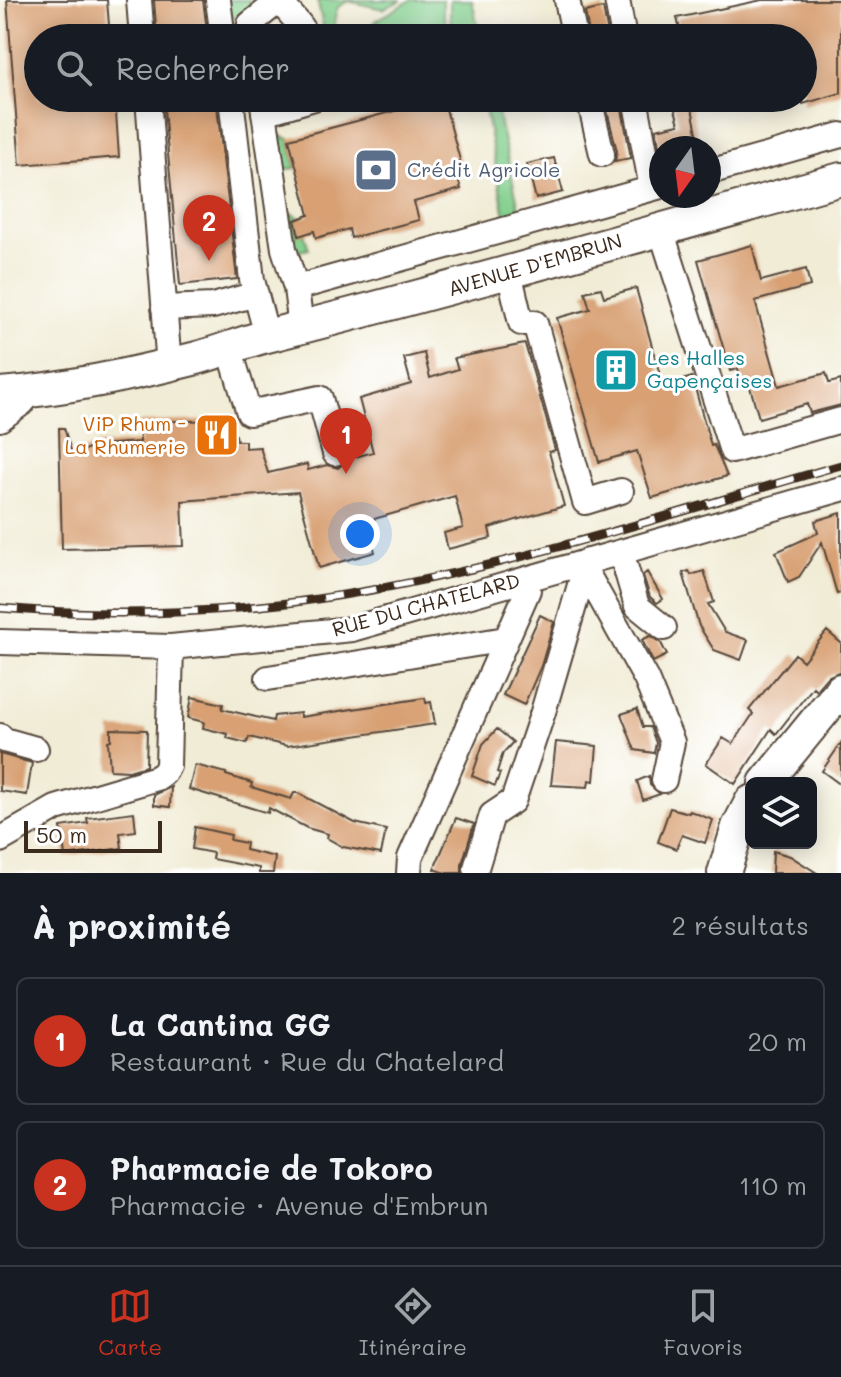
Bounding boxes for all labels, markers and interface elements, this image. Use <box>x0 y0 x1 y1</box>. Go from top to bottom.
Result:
search box <box>24 24 817 112</box>
icon: search <box>52 46 96 90</box>
text: Rechercher <box>116 48 290 88</box>
north arrow <box>649 136 721 208</box>
bank icon: Crédit Agricole <box>352 146 400 194</box>
place label: Crédit Agricole <box>407 156 560 182</box>
pin: 2 <box>183 195 235 261</box>
street label: AVENUE D'EMBRUN <box>445 227 625 301</box>
place label: Les Halles Gapençaises <box>647 344 772 393</box>
building icon: Les Halles Gapençaises <box>592 346 640 394</box>
pin: 1 <box>320 408 372 474</box>
place label: ViP Rhum - La Rhumerie <box>65 410 186 459</box>
restaurant icon: ViP Rhum - La Rhumerie <box>193 411 241 459</box>
your location <box>340 514 380 554</box>
street label: RUE DU CHATELARD <box>329 566 523 642</box>
map controls <box>745 777 817 849</box>
button: layers <box>745 777 817 849</box>
scale bar <box>24 817 162 853</box>
text: 50 m <box>36 820 87 849</box>
text: À proximité <box>32 903 231 948</box>
text: 2 résultats <box>671 908 809 942</box>
text: La Cantina GG <box>110 1004 331 1044</box>
text: 1 <box>54 1024 66 1058</box>
text: 20 m <box>747 1024 807 1058</box>
text: Restaurant · Rue du Chatelard <box>110 1044 504 1078</box>
text: Pharmacie de Tokoro <box>110 1148 433 1188</box>
text: 2 <box>53 1168 67 1202</box>
text: 110 m <box>739 1168 807 1202</box>
text: Pharmacie · Avenue d'Embrun <box>110 1188 488 1222</box>
tab: Carte <box>98 1284 162 1361</box>
tab: Itinéraire <box>359 1284 467 1361</box>
tab: Favoris <box>663 1284 743 1361</box>

